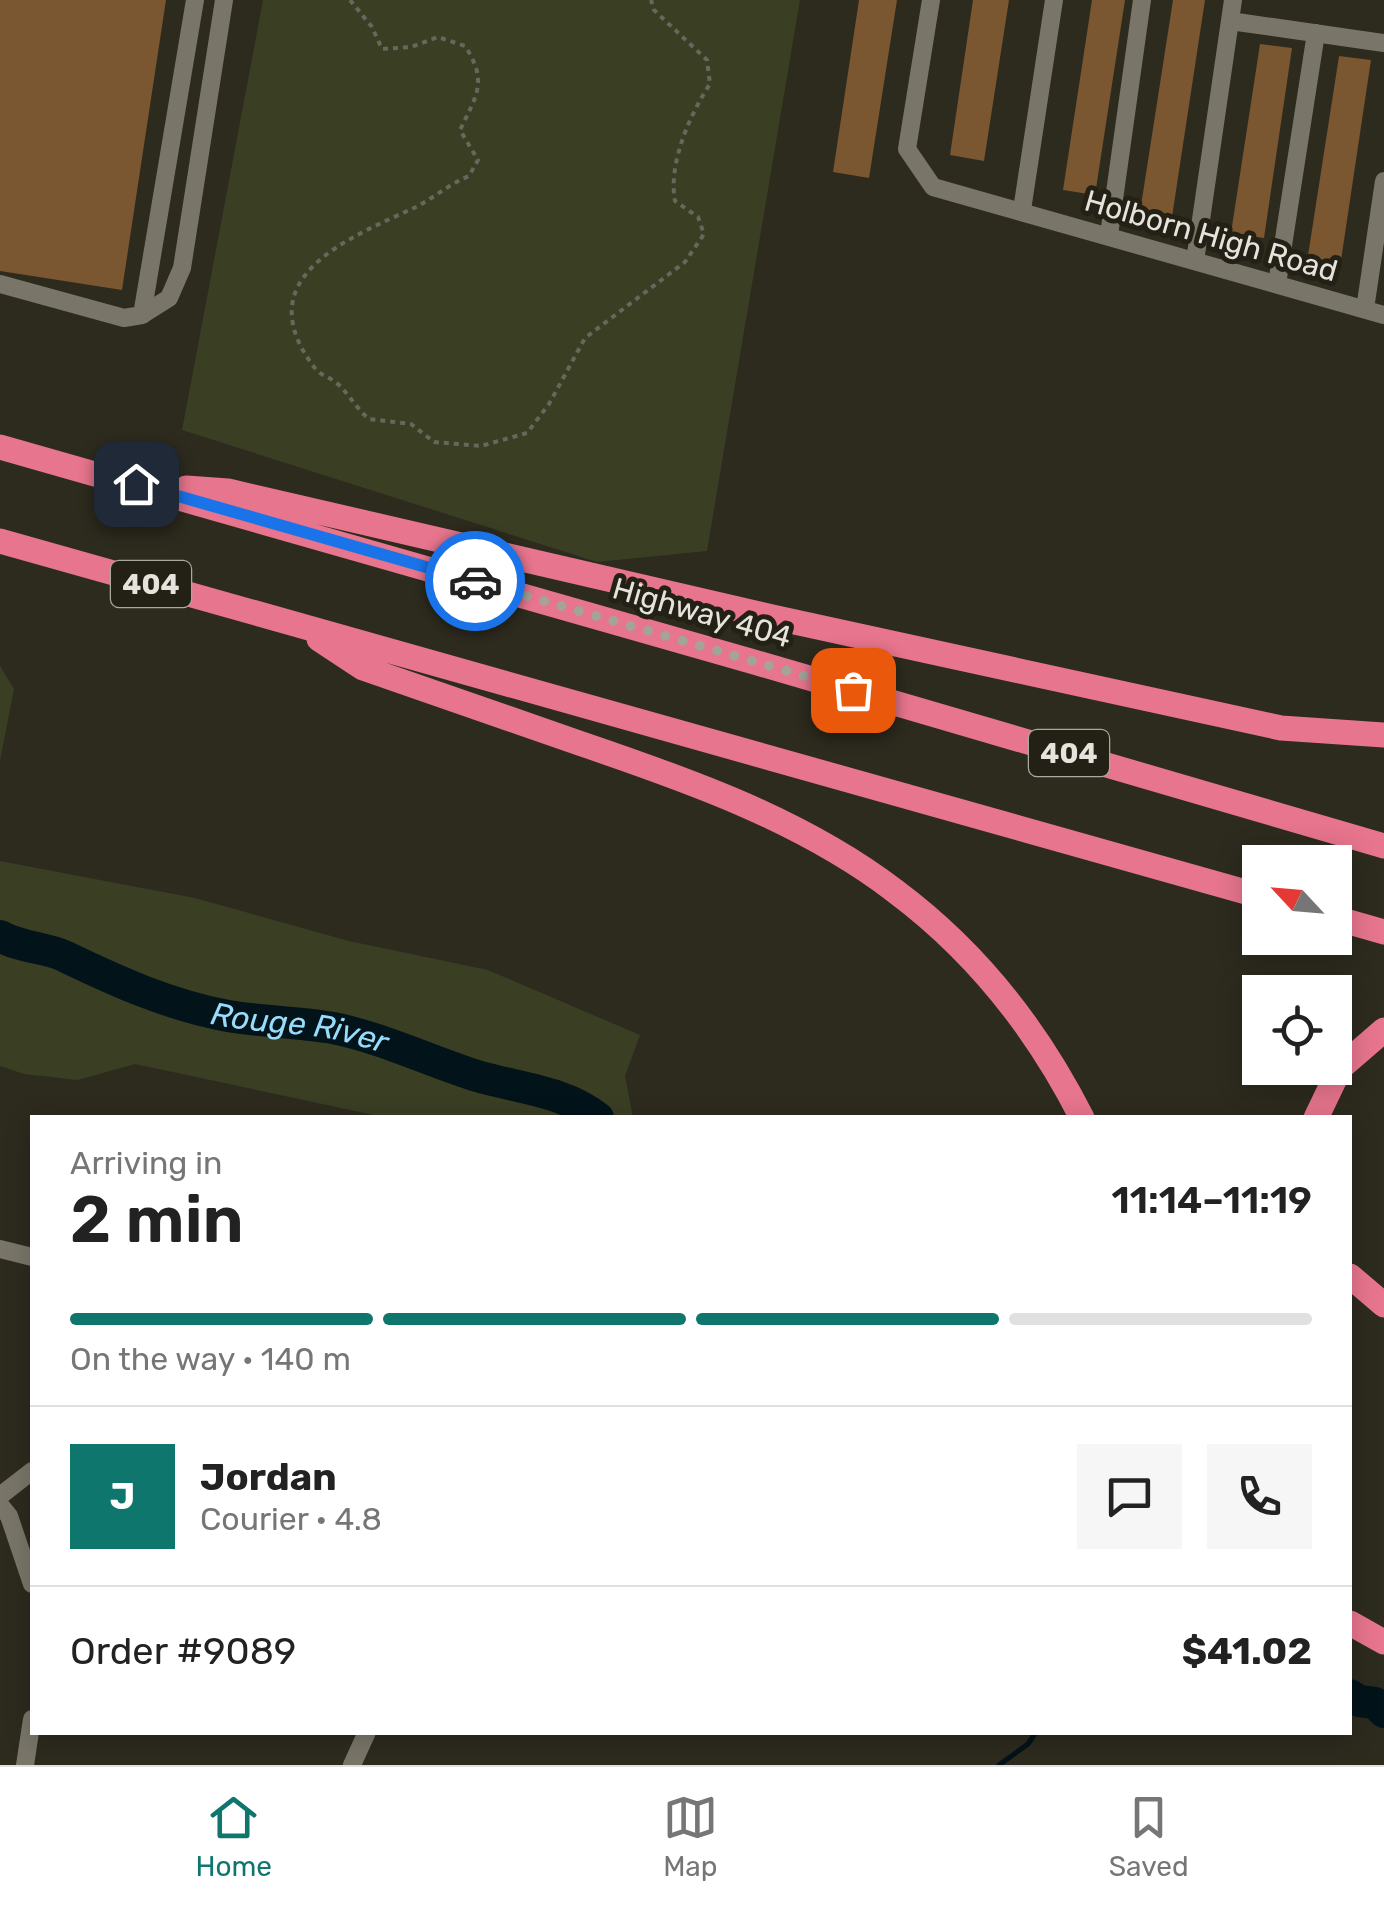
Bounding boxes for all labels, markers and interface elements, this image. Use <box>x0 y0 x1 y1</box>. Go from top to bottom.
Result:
street label: Holborn High Road <box>1080 183 1342 289</box>
pin <box>94 442 179 527</box>
icon: home <box>109 457 164 512</box>
courier <box>425 531 525 631</box>
icon: car <box>448 554 503 609</box>
road number: 404 <box>111 561 191 607</box>
street label: Highway 404 <box>609 570 795 656</box>
pin <box>811 648 896 733</box>
icon: bag <box>826 663 881 718</box>
road number: 404 <box>1029 730 1109 776</box>
north arrow <box>1242 845 1352 955</box>
map controls <box>1242 845 1352 1085</box>
button: locate <box>1242 975 1352 1085</box>
water label: Rouge River <box>207 994 395 1062</box>
text: Arriving in <box>70 1144 222 1182</box>
text: 11:14–11:19 <box>1112 1177 1312 1223</box>
text: 2 min <box>70 1181 244 1258</box>
text: On the way · 140 m <box>70 1340 351 1378</box>
button: chat <box>1077 1444 1182 1549</box>
button: phone <box>1207 1444 1312 1549</box>
text: Jordan <box>200 1454 337 1500</box>
text: J <box>110 1473 135 1519</box>
text: Courier · 4.8 <box>200 1500 382 1538</box>
text: Order #9089 <box>70 1628 296 1674</box>
text: $41.02 <box>1182 1628 1312 1674</box>
tab: Home <box>195 1790 272 1883</box>
tab: Map <box>663 1790 718 1883</box>
tab: Saved <box>1109 1790 1189 1883</box>

